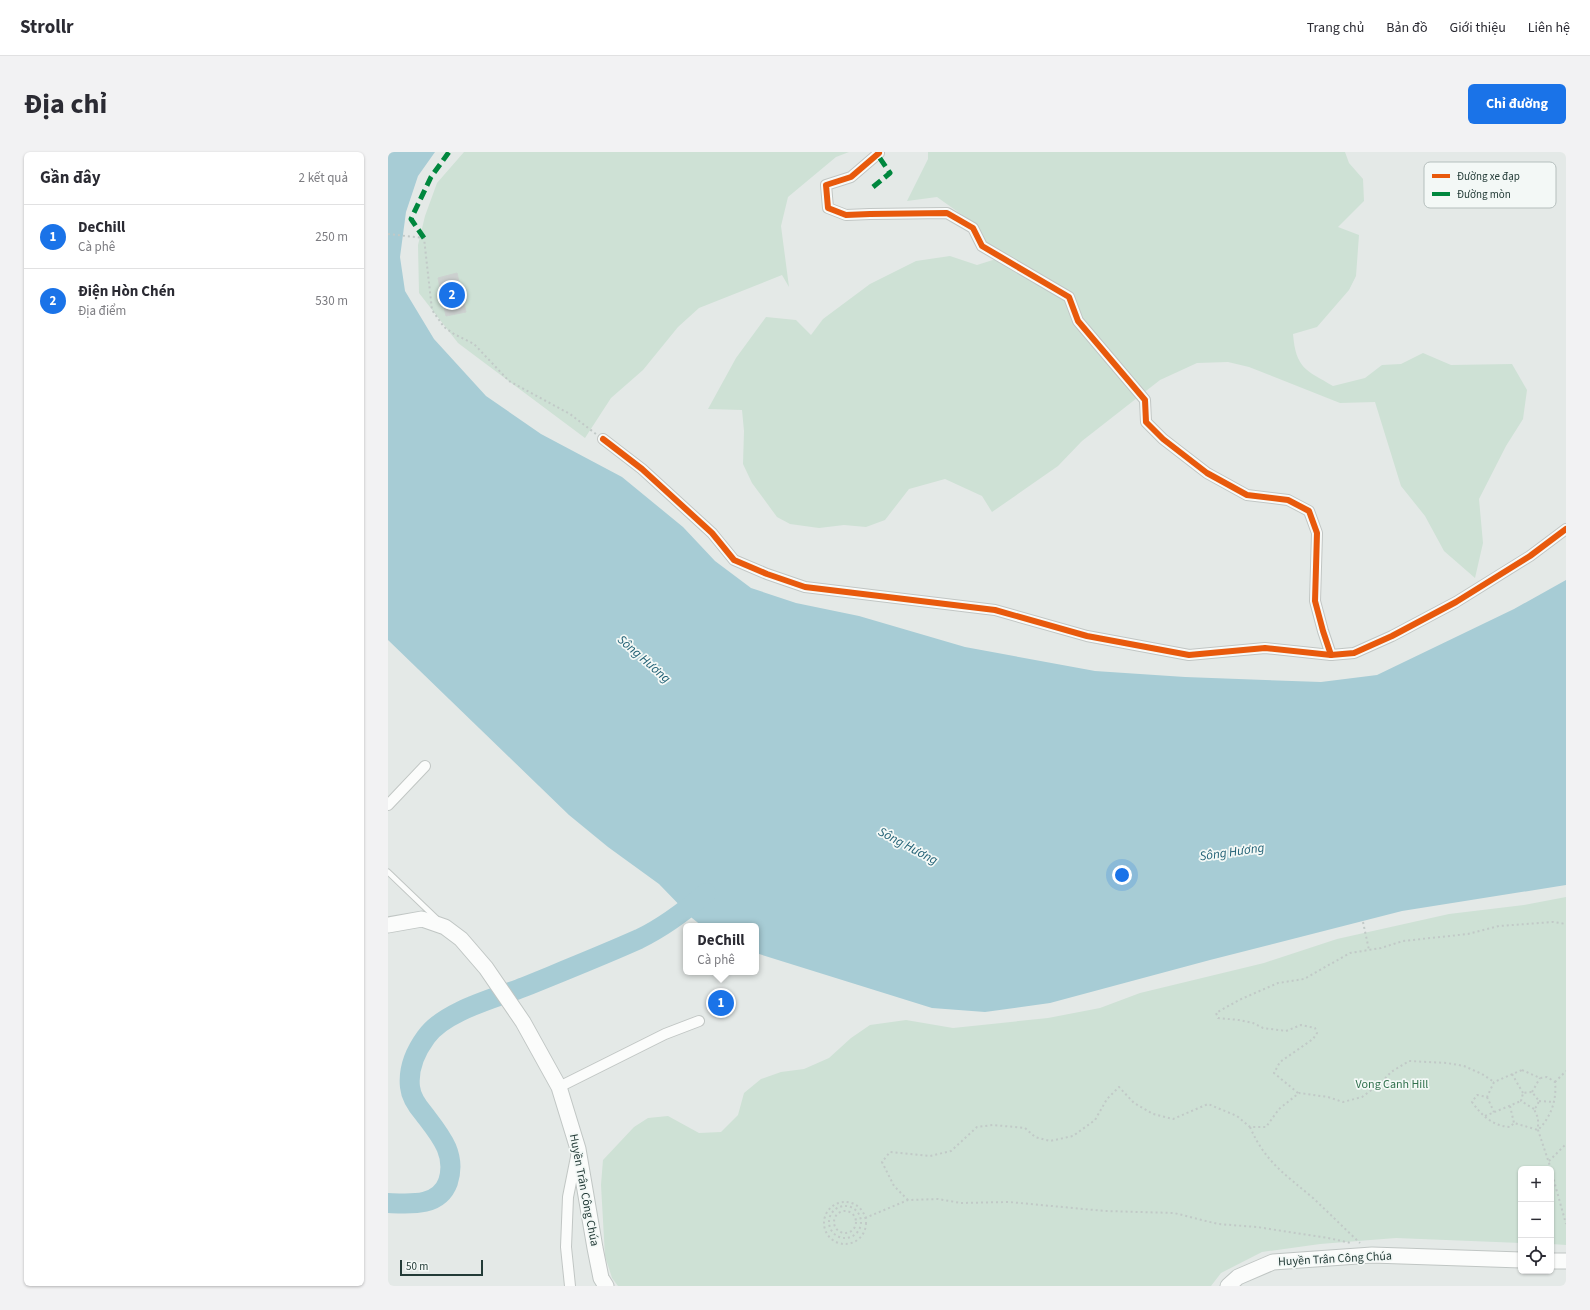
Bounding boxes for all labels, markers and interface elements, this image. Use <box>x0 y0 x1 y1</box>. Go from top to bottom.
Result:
text: Strollr <box>20 14 74 41</box>
text: Trang chủ <box>1307 18 1364 38</box>
text: Bản đồ <box>1386 18 1428 38</box>
text: Giới thiệu <box>1450 18 1506 38</box>
text: Liên hệ <box>1528 18 1570 38</box>
text: Địa chỉ <box>24 84 107 124</box>
button: Chỉ đường <box>1468 84 1566 124</box>
legend <box>1424 162 1556 208</box>
text: Gần đây <box>40 166 101 190</box>
text: 2 kết quả <box>299 169 348 187</box>
text: Đường xe đạp <box>1457 169 1520 184</box>
text: Đường mòn <box>1457 187 1511 202</box>
text: DeChill <box>78 217 125 238</box>
text: 1 <box>50 228 56 246</box>
text: 250 m <box>315 228 348 246</box>
text: Cà phê <box>78 238 115 256</box>
pin: 2 <box>439 280 465 310</box>
text: Điện Hòn Chén <box>78 281 175 302</box>
text: 2 <box>50 292 56 310</box>
text: 530 m <box>315 292 348 310</box>
text: Địa điểm <box>78 302 126 320</box>
water label: Sông Hương <box>614 631 675 687</box>
water label: Sông Hương <box>875 823 941 869</box>
water label: Sông Hương <box>1198 839 1266 865</box>
your location <box>1112 865 1132 885</box>
popup <box>683 923 759 975</box>
text: DeChill <box>697 930 745 951</box>
text: Cà phê <box>697 951 735 969</box>
pin: 1 <box>708 988 734 1018</box>
park label: Vong Canh Hill <box>1356 1076 1428 1093</box>
street label: Huyền Trân Công Chúa <box>565 1132 603 1248</box>
map controls <box>1518 1166 1554 1274</box>
button: + <box>1518 1166 1554 1202</box>
button: − <box>1518 1202 1554 1238</box>
button: locate <box>1518 1238 1554 1274</box>
street label: Huyền Trân Công Chúa <box>1278 1248 1392 1270</box>
scale bar <box>400 1258 483 1277</box>
text: 50 m <box>406 1259 428 1274</box>

